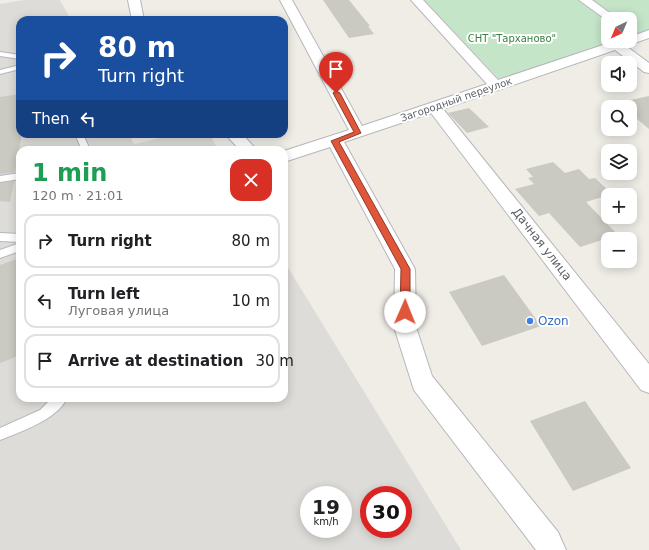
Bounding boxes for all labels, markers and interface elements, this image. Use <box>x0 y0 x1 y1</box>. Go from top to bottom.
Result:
north arrow <box>601 12 637 48</box>
map controls <box>601 12 637 268</box>
text: 80 m <box>98 31 176 64</box>
icon: right <box>32 32 84 84</box>
park label: СНТ "Тарханово" <box>468 33 556 44</box>
pin <box>319 52 353 93</box>
button: sound <box>601 56 637 92</box>
icon: arrive <box>325 58 347 80</box>
text: Turn right <box>98 65 184 86</box>
street label: Загородный переулок <box>399 75 513 124</box>
button: search <box>601 100 637 136</box>
icon: left <box>77 108 99 130</box>
text: Then <box>32 110 69 128</box>
button: layers <box>601 144 637 180</box>
text: 1 min <box>32 159 107 187</box>
button: close <box>230 159 272 201</box>
text: 120 m · 21:01 <box>32 188 123 203</box>
button: + <box>601 188 637 224</box>
street label: Дачная улица <box>509 205 575 283</box>
icon: right <box>34 230 56 252</box>
text: Turn right <box>68 232 152 250</box>
text: 80 m <box>232 232 270 250</box>
button: − <box>601 232 637 268</box>
text: Turn left <box>68 285 140 303</box>
icon: left <box>34 290 56 312</box>
position arrow <box>384 291 426 333</box>
text: 10 m <box>232 292 270 310</box>
text: Луговая улица <box>68 303 169 318</box>
place label: Ozon <box>538 314 569 328</box>
marker: Ozon <box>525 316 535 326</box>
icon: arrive <box>34 350 56 372</box>
text: Arrive at destination <box>68 352 243 370</box>
text: 30 m <box>255 352 294 370</box>
speed limit sign: 30 <box>360 486 412 538</box>
text: 19 <box>312 495 340 519</box>
text: km/h <box>313 516 339 527</box>

